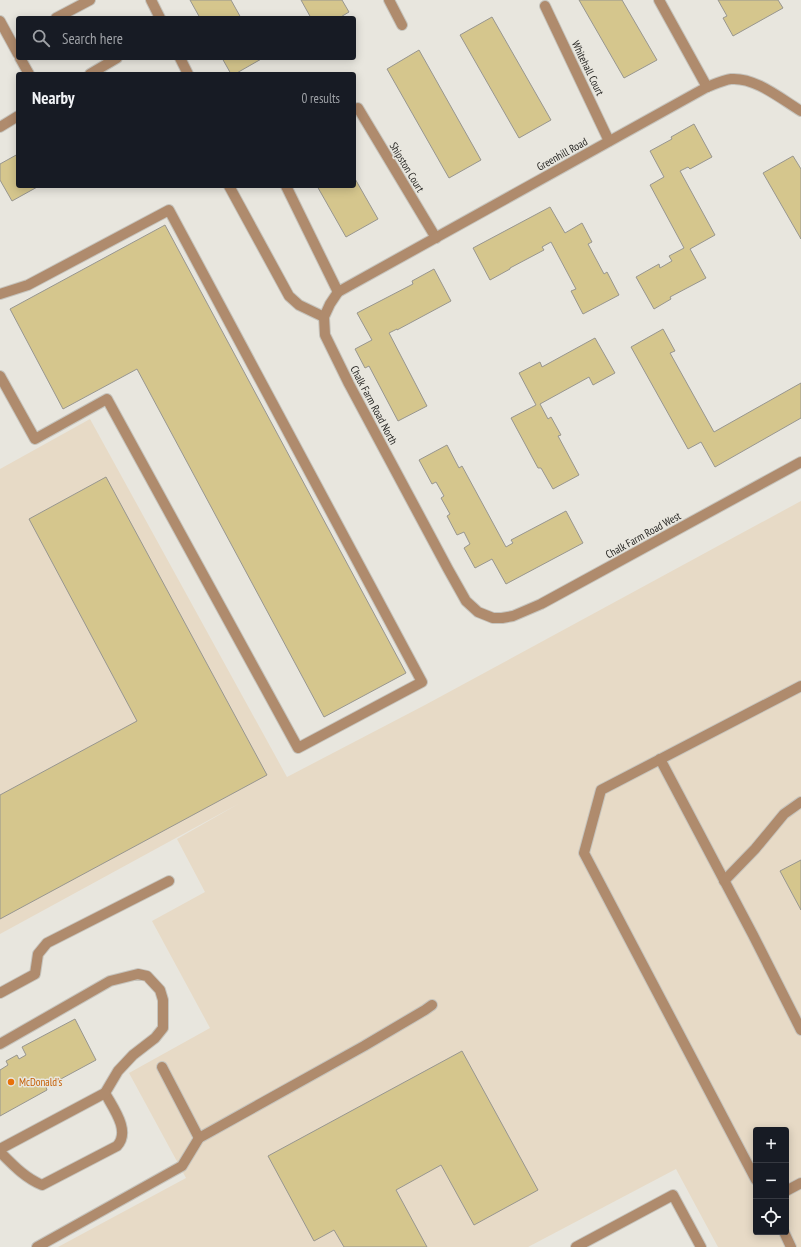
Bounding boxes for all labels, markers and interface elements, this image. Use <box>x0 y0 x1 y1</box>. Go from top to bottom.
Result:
search box <box>16 16 356 60</box>
icon: search <box>30 27 52 49</box>
text: Search here <box>62 29 123 48</box>
street label: Whitehall Court <box>569 38 607 98</box>
text: Nearby <box>32 87 75 109</box>
text: 0 results <box>301 90 340 107</box>
street label: Greenhill Road <box>534 134 590 174</box>
street label: Shipston Court <box>387 139 427 195</box>
street label: Chalk Farm Road North <box>347 363 401 447</box>
street label: Chalk Farm Road West <box>603 509 683 561</box>
place label: McDonald's <box>19 1075 62 1089</box>
marker: McDonald's <box>6 1077 16 1087</box>
map controls <box>753 1127 789 1235</box>
button: + <box>753 1127 789 1163</box>
button: − <box>753 1163 789 1199</box>
button: locate <box>753 1199 789 1235</box>

